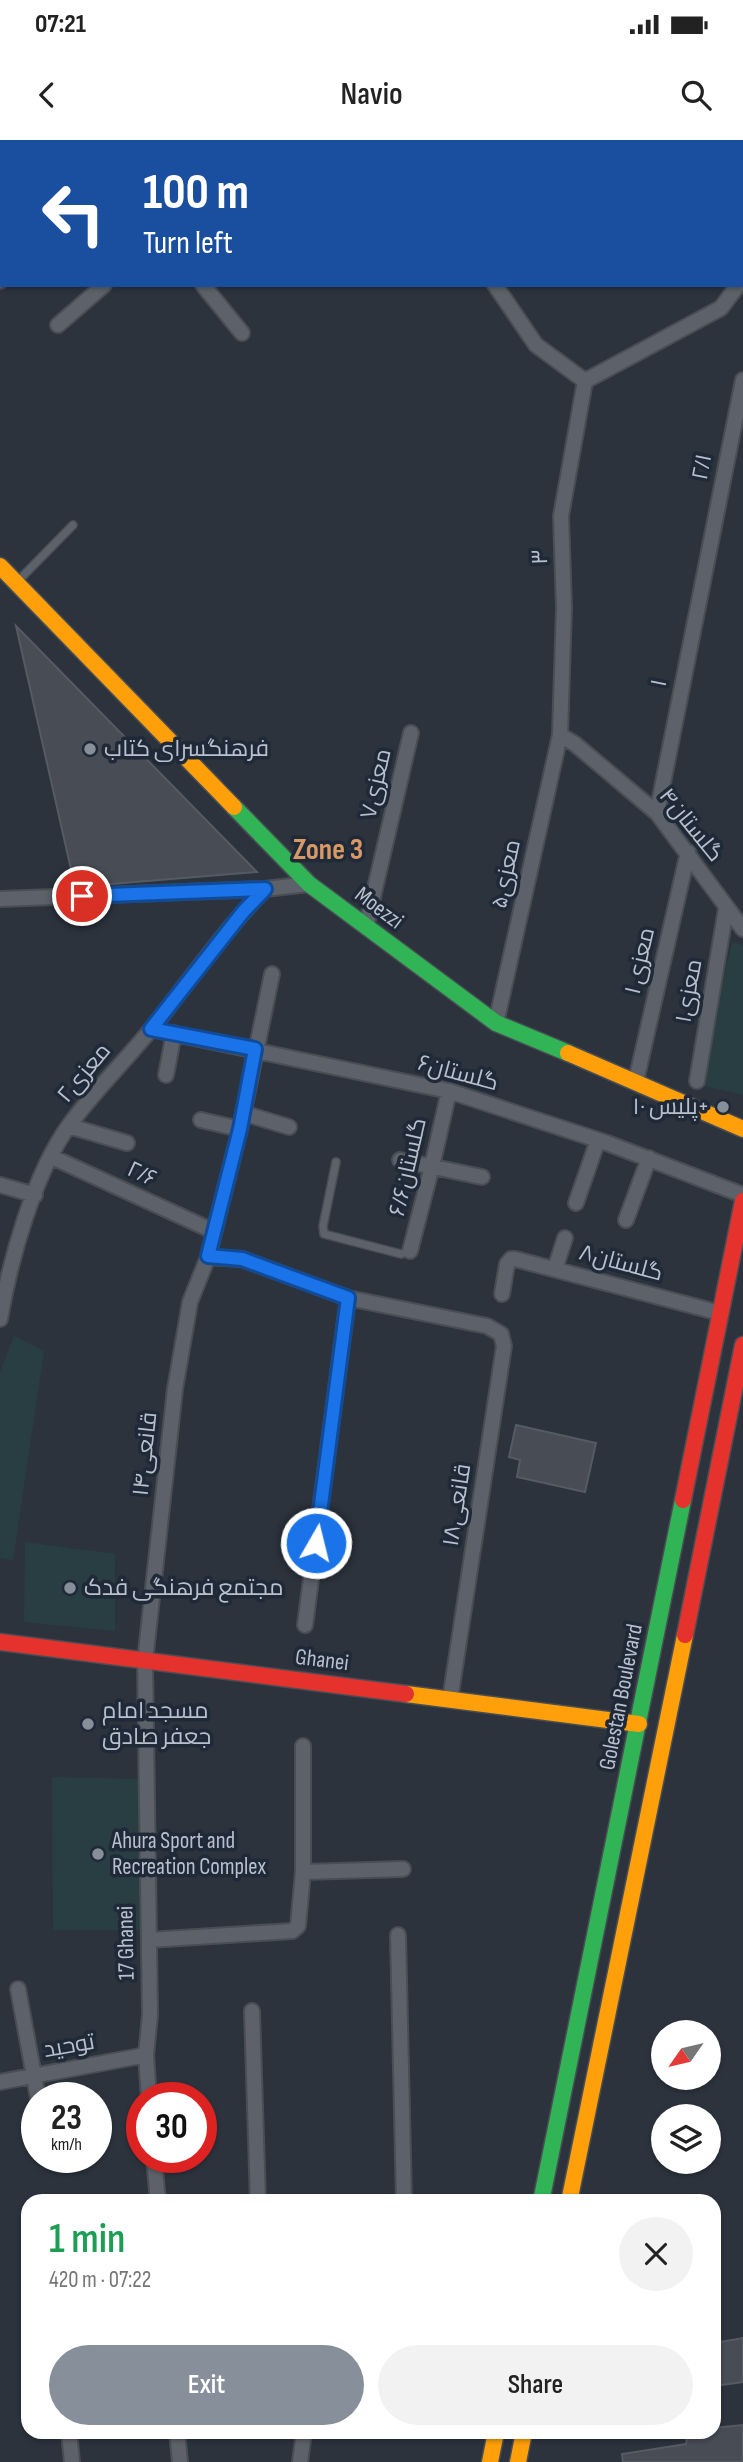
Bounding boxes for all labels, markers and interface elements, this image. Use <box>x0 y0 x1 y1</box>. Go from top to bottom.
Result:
text: 07:21 <box>35 9 86 40</box>
text: Navio <box>340 75 403 114</box>
icon: back <box>28 76 66 114</box>
icon: search <box>677 76 715 114</box>
text: 100 m <box>143 164 249 223</box>
icon: left <box>28 168 119 259</box>
text: Turn left <box>143 224 233 263</box>
street label: ۲/۱ <box>686 452 718 482</box>
street label: ۳ <box>526 549 554 565</box>
street label: ۱ <box>645 677 673 689</box>
place label: فرهنگسرای کتاب <box>104 735 269 763</box>
marker: فرهنگسرای کتاب <box>82 741 98 757</box>
street label: ۷معزی <box>354 746 398 822</box>
street label: گلستان۴ <box>653 783 729 867</box>
district label: Zone 3 <box>293 832 363 868</box>
street label: ۵معزی <box>485 837 527 911</box>
pin <box>52 866 112 926</box>
icon: arrive <box>63 877 101 915</box>
street label: Moezzi <box>349 881 409 935</box>
street label: معزی ۱ <box>619 925 661 997</box>
street label: ۱معزی <box>670 957 708 1025</box>
street label: ۲معزی <box>51 1038 117 1108</box>
street label: گلستان۶ <box>415 1049 501 1097</box>
place label: پلیس ۱۰+ <box>633 1093 709 1121</box>
marker: پلیس ۱۰+ <box>715 1099 731 1115</box>
street label: ۶/۶گلستان <box>383 1115 433 1219</box>
street label: ۲/۶ <box>123 1155 161 1193</box>
street label: گلستان۸ <box>576 1238 666 1288</box>
street label: ۱۴قانعی <box>127 1411 163 1497</box>
street label: ۱۸قانعی <box>437 1462 477 1548</box>
position arrow <box>279 1506 353 1580</box>
place label: مجتمع فرهنگی فدک <box>84 1574 284 1603</box>
marker: مجتمع فرهنگی فدک <box>62 1580 78 1596</box>
street label: Golestan Boulevard <box>593 1622 649 1772</box>
street label: Ghanei <box>294 1643 350 1677</box>
place label: مسجد امام جعفر صادق <box>102 1697 211 1751</box>
marker: مسجد امام جعفر صادق <box>80 1716 96 1732</box>
place label: Ahura Sport and Recreation Complex <box>111 1827 266 1881</box>
marker: Ahura Sport and Recreation Complex <box>90 1846 106 1862</box>
street label: 17 Ghanei <box>111 1906 141 1980</box>
north arrow <box>651 2020 721 2090</box>
map controls <box>651 2020 721 2174</box>
street label: توحید <box>41 2028 97 2064</box>
speed limit sign: 30 <box>126 2082 217 2173</box>
text: 23 <box>51 2097 82 2140</box>
button: layers <box>651 2104 721 2174</box>
text: km/h <box>51 2134 82 2155</box>
text: 1 min <box>49 2214 125 2265</box>
button: close <box>619 2217 693 2291</box>
text: 420 m · 07:22 <box>49 2266 151 2294</box>
button: Exit <box>49 2345 364 2425</box>
button: Share <box>378 2345 693 2425</box>

